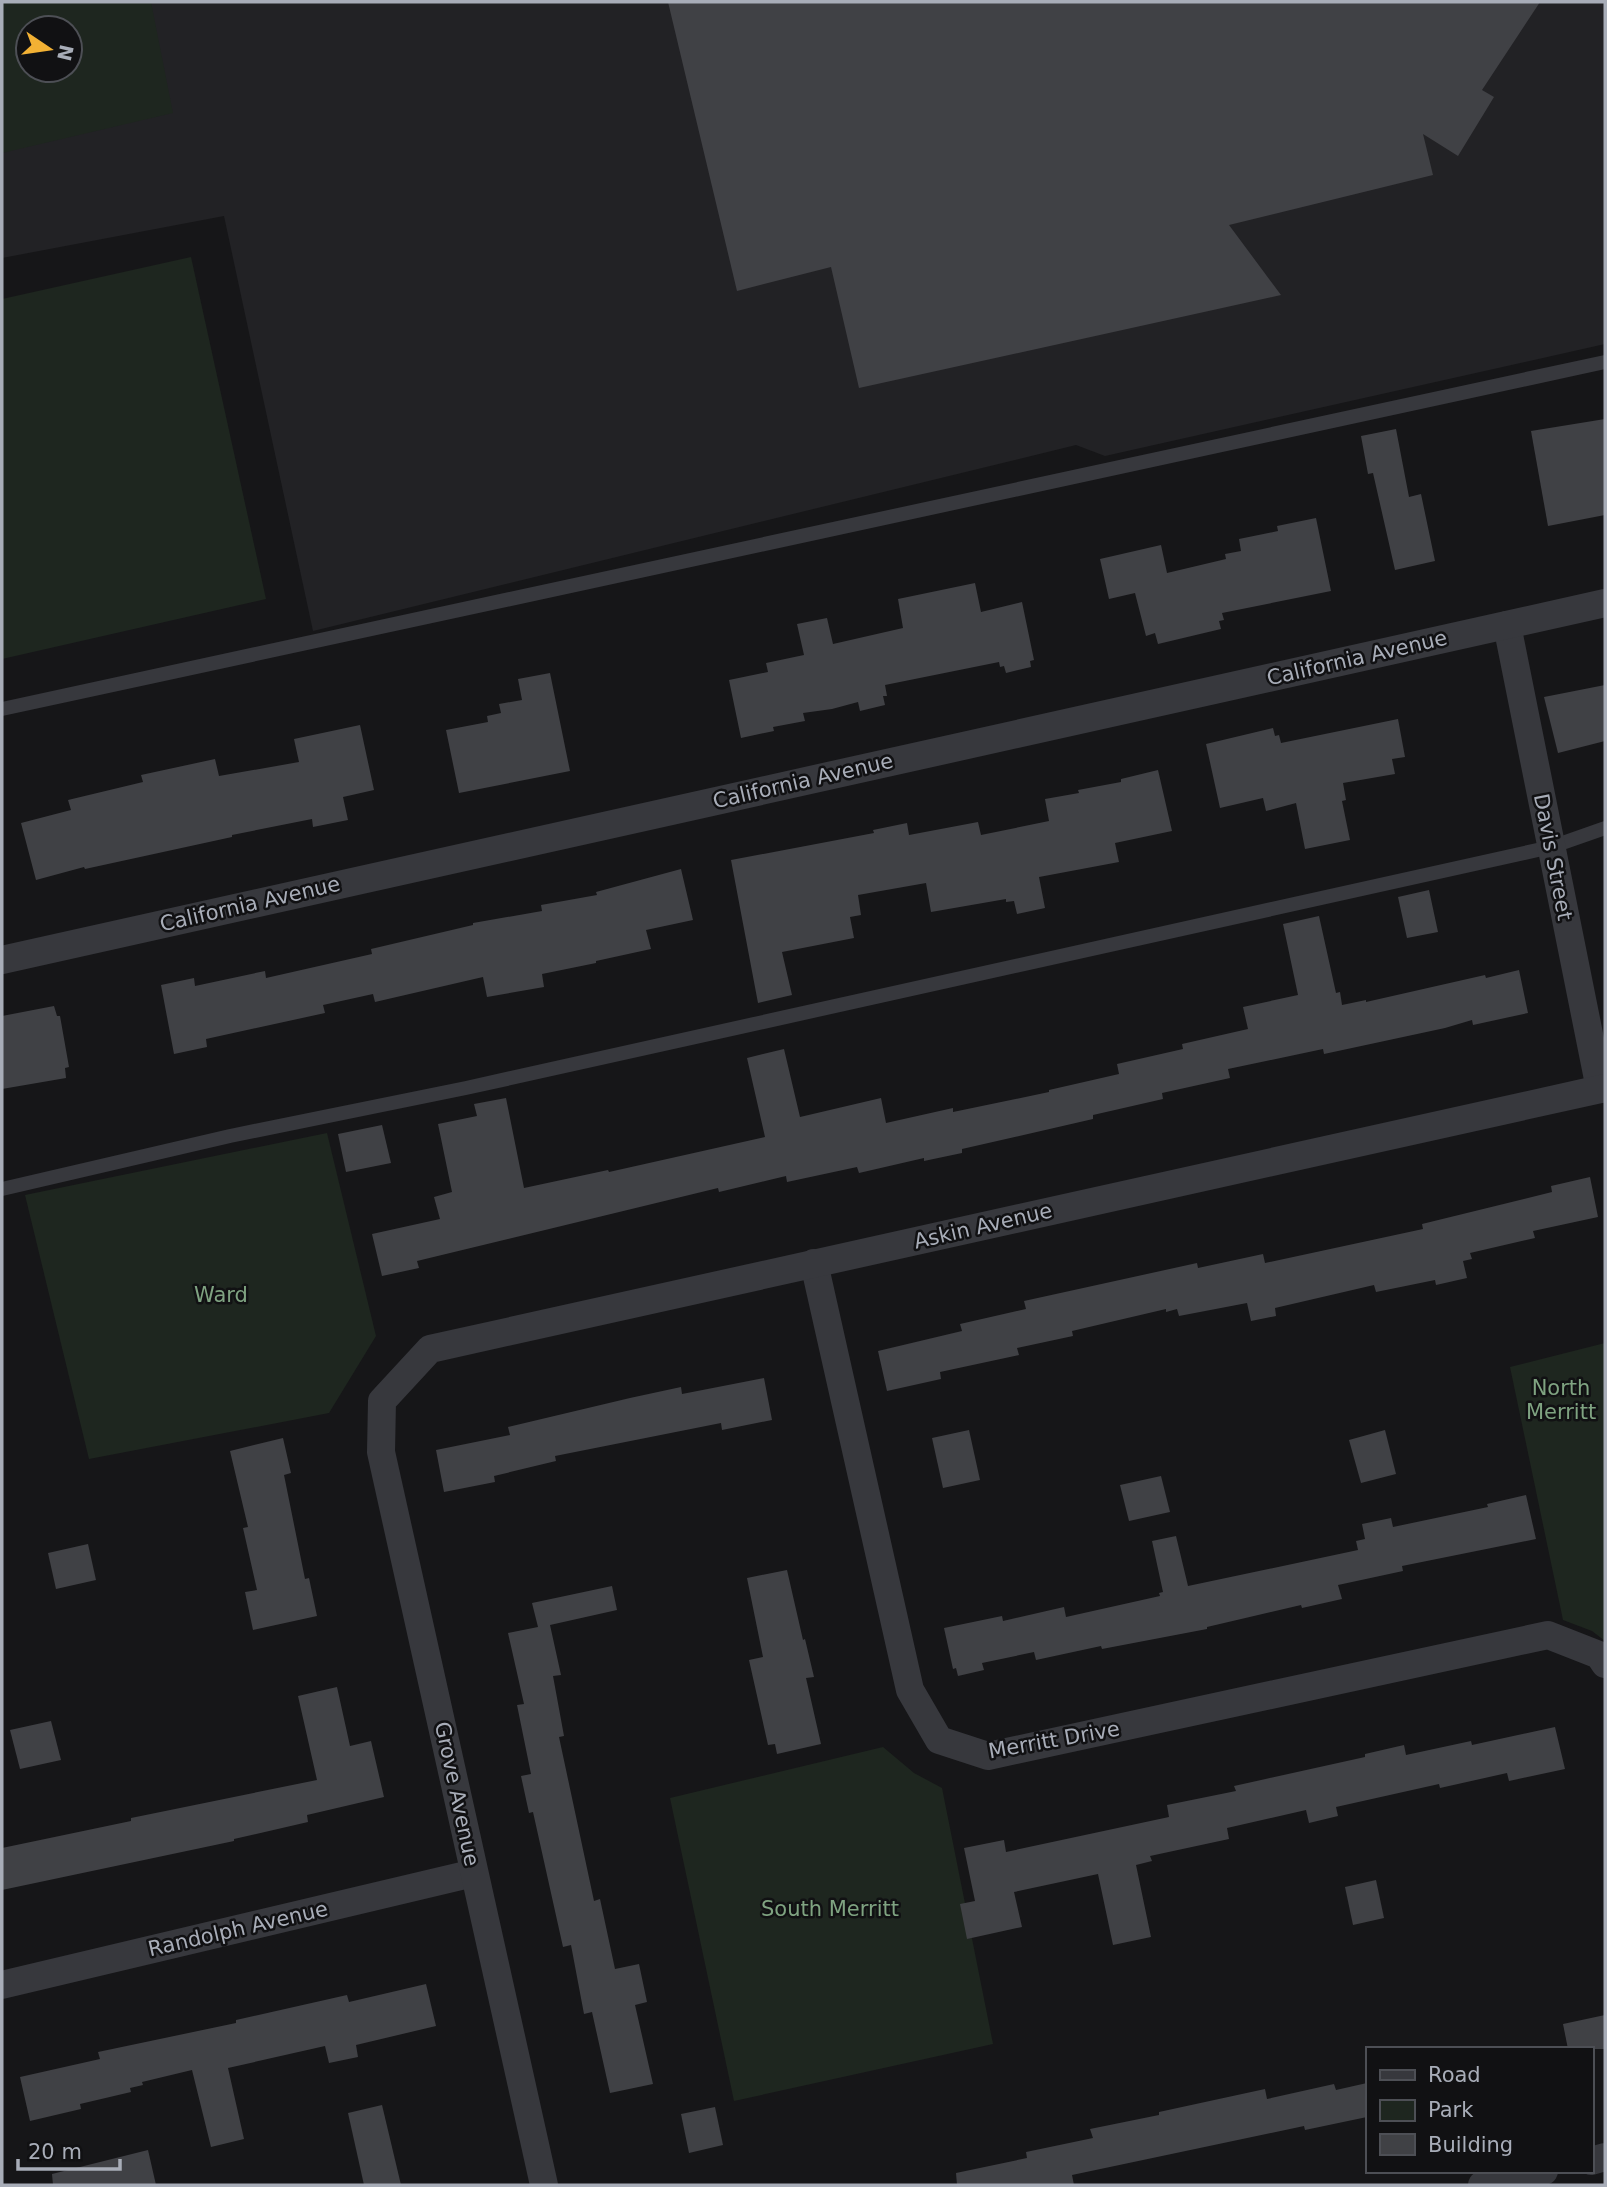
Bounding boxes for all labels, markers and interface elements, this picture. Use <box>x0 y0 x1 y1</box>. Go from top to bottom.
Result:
north arrow <box>14 14 84 84</box>
text: N <box>53 43 78 63</box>
street label: California Avenue <box>1264 626 1450 690</box>
street label: California Avenue <box>710 749 896 813</box>
street label: Davis Street <box>1529 792 1577 922</box>
street label: California Avenue <box>157 872 343 936</box>
street label: Askin Avenue <box>911 1198 1055 1254</box>
park label: Ward <box>194 1283 248 1307</box>
park label: North Merritt <box>1526 1376 1596 1424</box>
street label: Merritt Drive <box>986 1717 1122 1763</box>
street label: Grove Avenue <box>430 1719 484 1869</box>
street label: Randolph Avenue <box>146 1897 330 1961</box>
park label: South Merritt <box>761 1897 899 1921</box>
legend <box>1366 2047 1593 2173</box>
text: Road <box>1428 2063 1481 2087</box>
text: Park <box>1428 2098 1474 2122</box>
scale bar <box>18 2128 119 2172</box>
text: Building <box>1428 2133 1513 2157</box>
text: 20 m <box>28 2140 82 2164</box>

